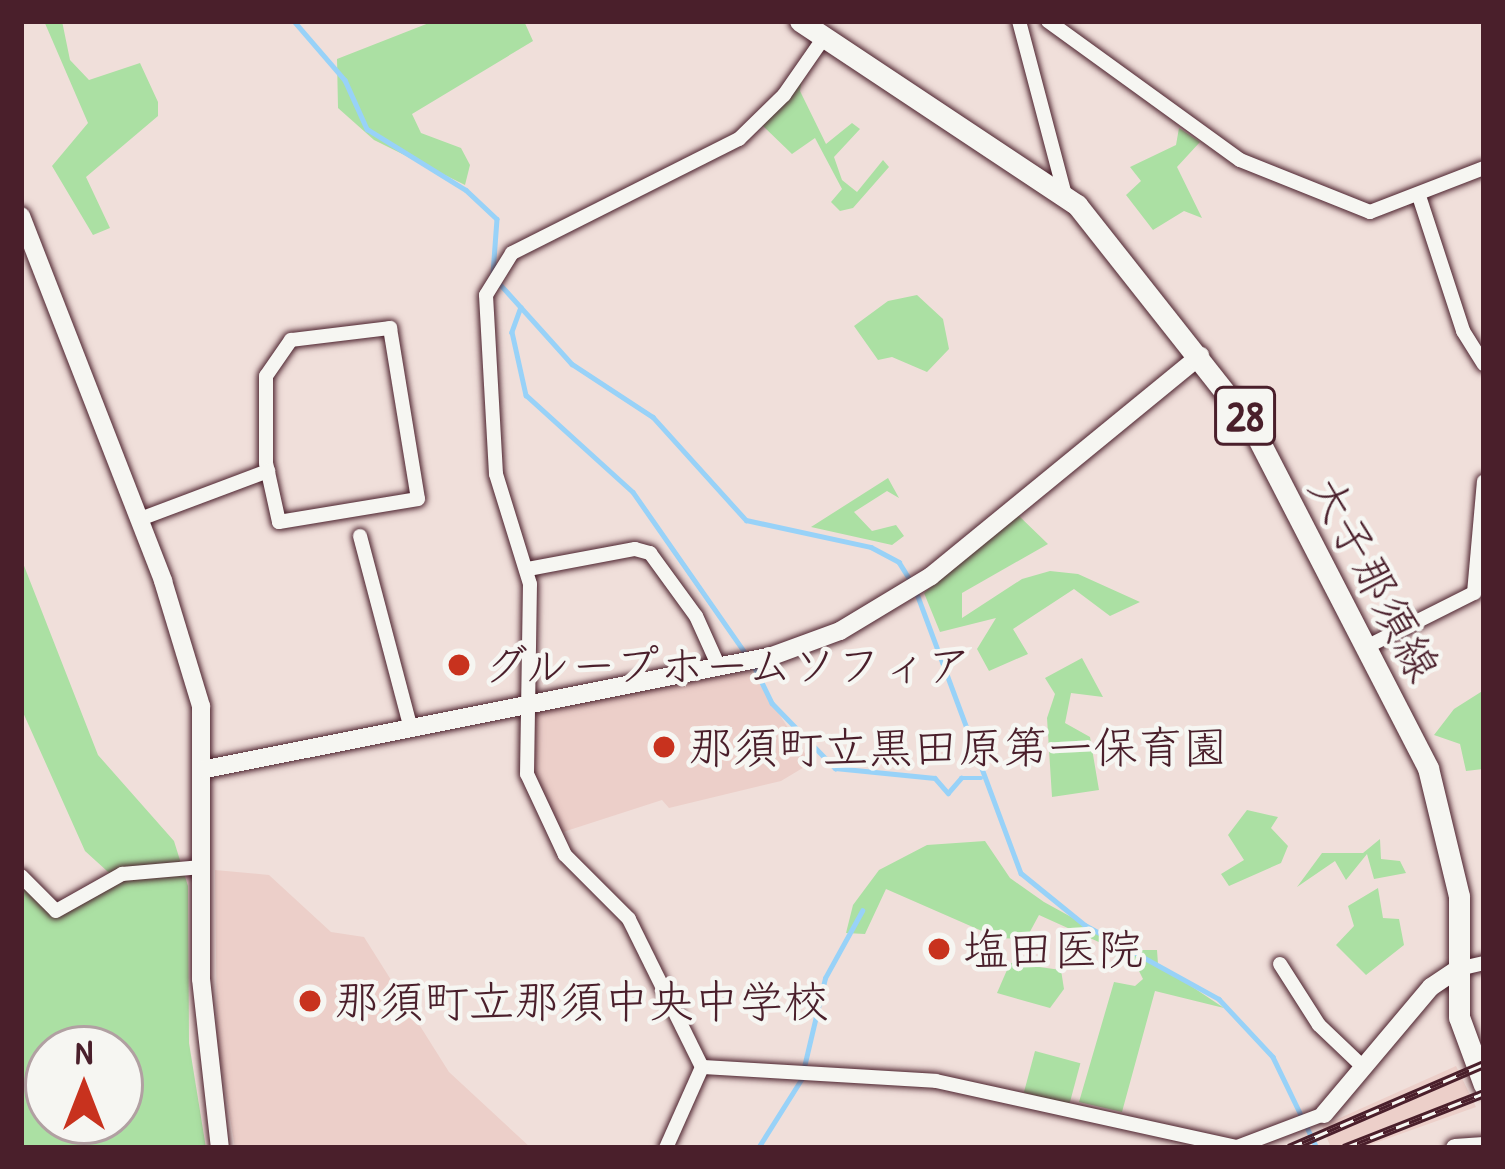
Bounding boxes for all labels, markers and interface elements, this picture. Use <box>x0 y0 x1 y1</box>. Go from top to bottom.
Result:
road number: 28 <box>1212 380 1278 452</box>
street label: 大子那須線 <box>1298 466 1452 690</box>
place label: グループホームソフィア <box>483 638 980 692</box>
marker: グループホームソフィア <box>446 652 472 678</box>
place label: 那須町立黒田原第一保育園 <box>688 720 1228 774</box>
marker: 那須町立黒田原第一保育園 <box>651 734 677 760</box>
place label: 塩田医院 <box>963 922 1143 976</box>
marker: 塩田医院 <box>926 936 952 962</box>
place label: 那須町立那須中央中学校 <box>334 974 829 1028</box>
marker: 那須町立那須中央中学校 <box>297 988 323 1014</box>
north arrow <box>24 1025 144 1145</box>
text: N <box>75 1030 93 1074</box>

